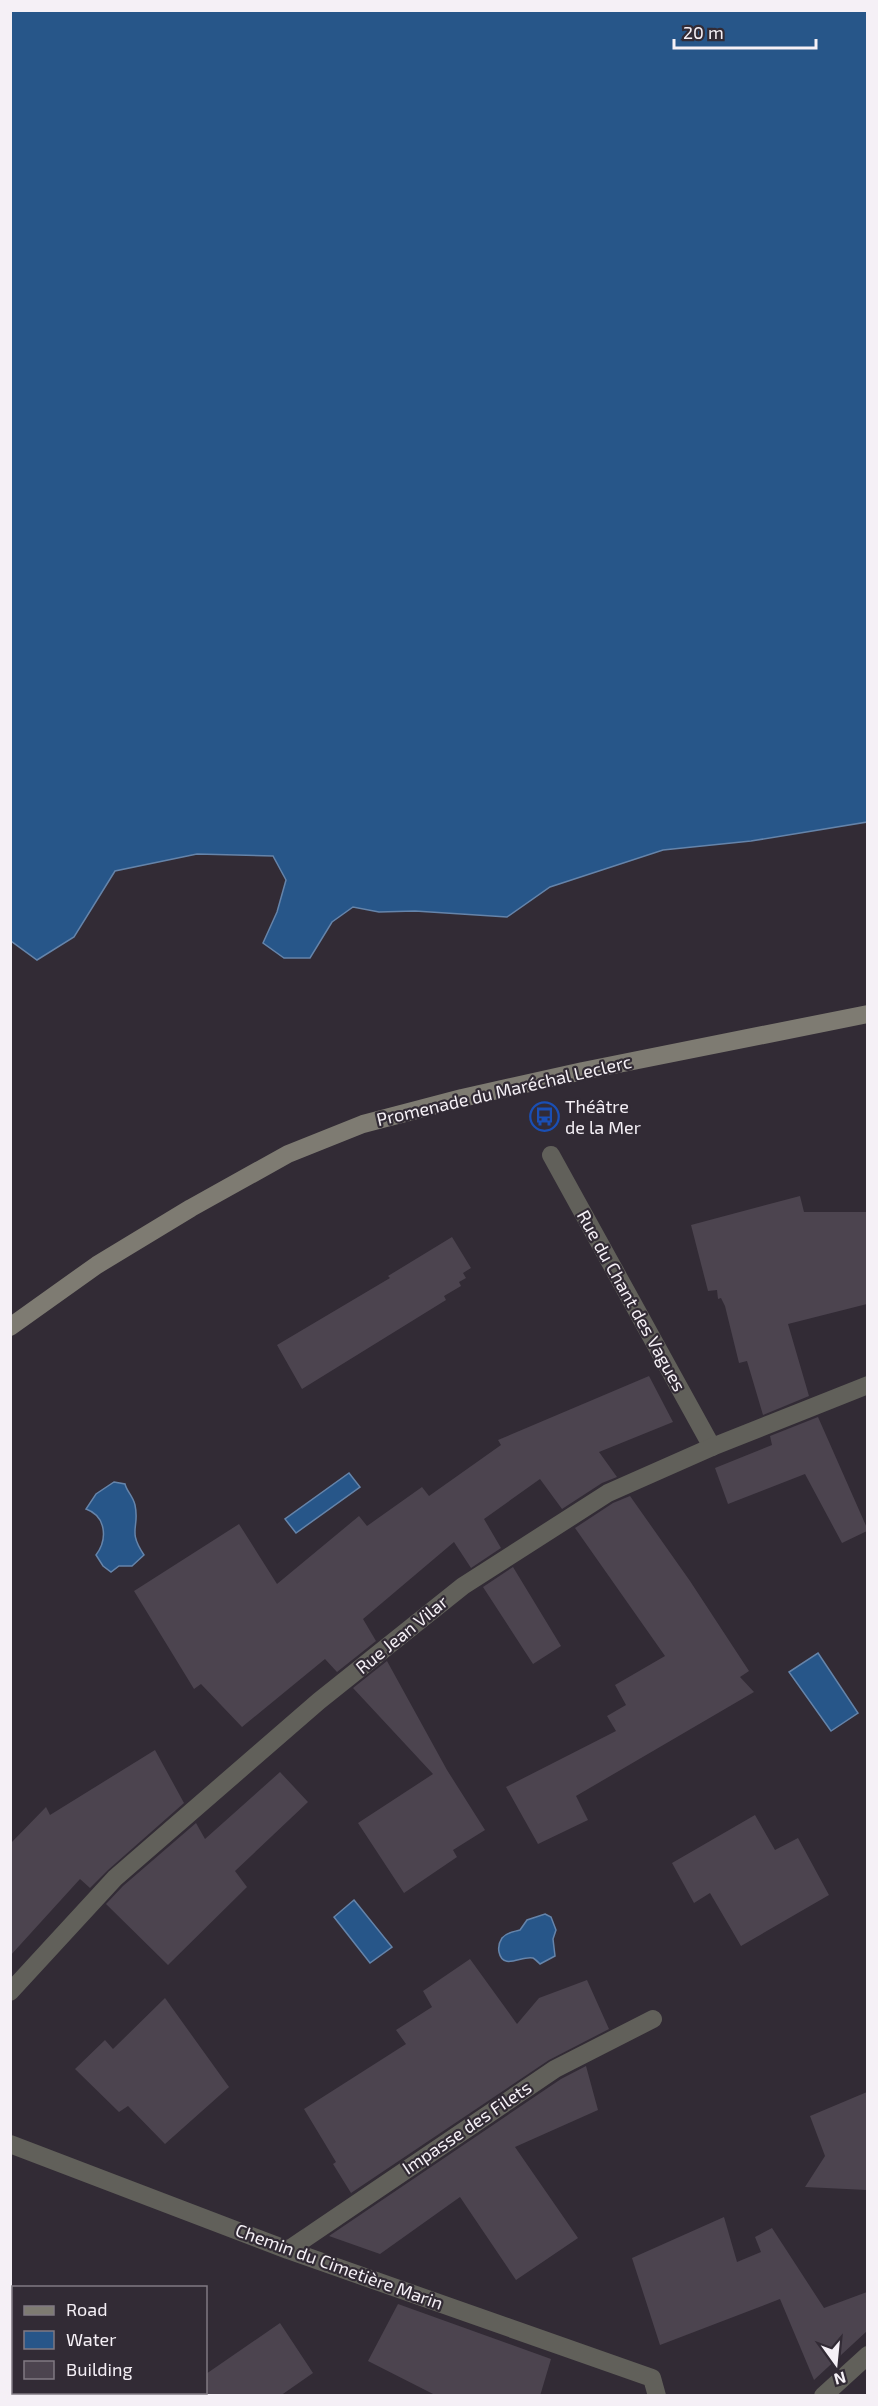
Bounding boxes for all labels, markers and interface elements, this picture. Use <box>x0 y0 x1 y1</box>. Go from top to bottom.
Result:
scale bar <box>674 12 816 50</box>
text: 20 m <box>683 21 724 43</box>
street label: Promenade du Maréchal Leclerc <box>374 1050 634 1130</box>
place label: Théâtre de la Mer <box>565 1095 641 1138</box>
bus stop icon: Théâtre de la Mer <box>528 1101 560 1133</box>
street label: Rue du Chant des Vagues <box>573 1206 691 1395</box>
street label: Rue Jean Vilar <box>351 1590 452 1678</box>
street label: Impasse des Filets <box>398 2076 535 2179</box>
street label: Chemin du Cimetière Marin <box>233 2218 446 2314</box>
legend <box>12 2286 207 2394</box>
text: Road <box>66 2298 107 2320</box>
text: Water <box>66 2328 116 2350</box>
north arrow <box>806 2334 866 2394</box>
text: Building <box>66 2358 133 2380</box>
text: N <box>832 2368 848 2390</box>

